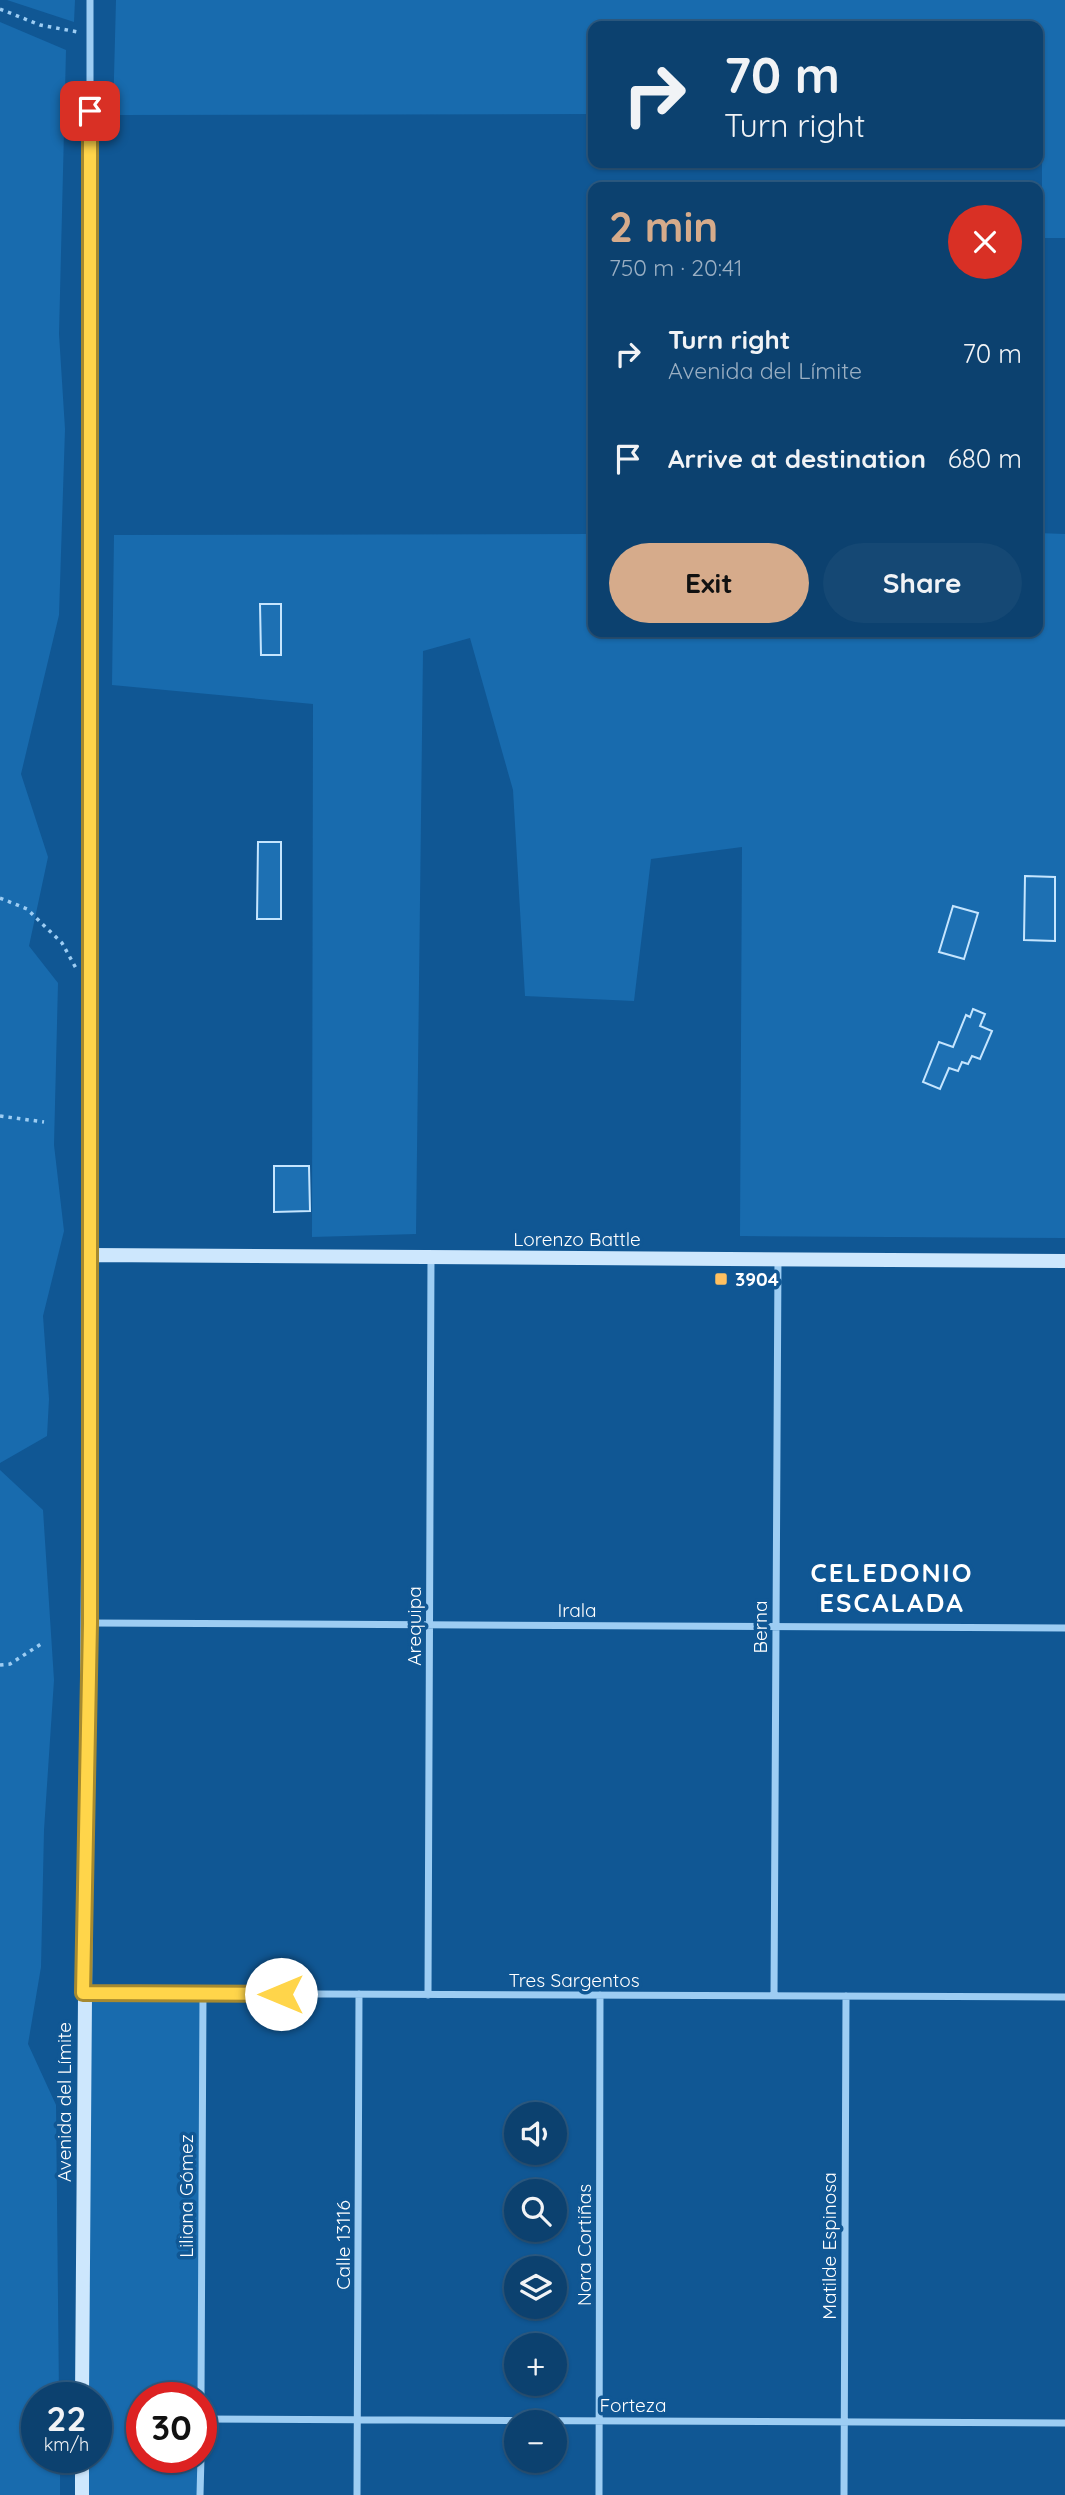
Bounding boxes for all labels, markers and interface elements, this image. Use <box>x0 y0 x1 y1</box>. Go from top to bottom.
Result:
text: 70 m <box>724 44 840 105</box>
icon: right <box>609 49 700 140</box>
pin <box>60 81 120 141</box>
icon: arrive <box>71 92 109 130</box>
text: Turn right <box>724 105 865 145</box>
text: 2 min <box>609 200 718 253</box>
button: close <box>948 205 1022 279</box>
text: 750 m · 20:41 <box>609 253 743 282</box>
text: Turn right <box>668 323 790 356</box>
icon: right <box>609 335 647 373</box>
text: 70 m <box>962 337 1022 370</box>
text: Avenida del Límite <box>668 356 862 385</box>
icon: arrive <box>609 440 647 478</box>
text: Arrive at destination <box>668 442 926 475</box>
text: 680 m <box>948 442 1022 475</box>
button: Exit <box>609 543 809 623</box>
button: Share <box>823 543 1022 623</box>
street label: Lorenzo Battle <box>513 1227 641 1251</box>
place label: 3904 <box>735 1267 779 1291</box>
marker: 3904 <box>713 1271 729 1287</box>
district label: CELEDONIO ESCALADA <box>811 1556 973 1619</box>
street label: Arequipa <box>402 1586 426 1666</box>
street label: Irala <box>557 1598 597 1622</box>
street label: Berna <box>748 1601 772 1653</box>
position arrow <box>244 1957 318 2031</box>
street label: Tres Sargentos <box>508 1968 640 1992</box>
street label: Avenida del Límite <box>52 2022 76 2182</box>
map controls <box>504 2102 567 2473</box>
button: sound <box>504 2102 567 2165</box>
street label: Liliana Gómez <box>174 2134 198 2258</box>
street label: Matilde Espinosa <box>817 2172 841 2320</box>
button: search <box>504 2179 567 2242</box>
street label: Nora Cortiñas <box>572 2184 596 2306</box>
street label: Calle 13116 <box>331 2200 355 2290</box>
button: layers <box>504 2256 567 2319</box>
button: + <box>504 2333 567 2396</box>
speed limit sign: 30 <box>126 2382 217 2473</box>
street label: Forteza <box>600 2393 666 2417</box>
text: 22 <box>47 2396 86 2440</box>
button: − <box>504 2410 567 2473</box>
text: km/h <box>44 2433 89 2456</box>

